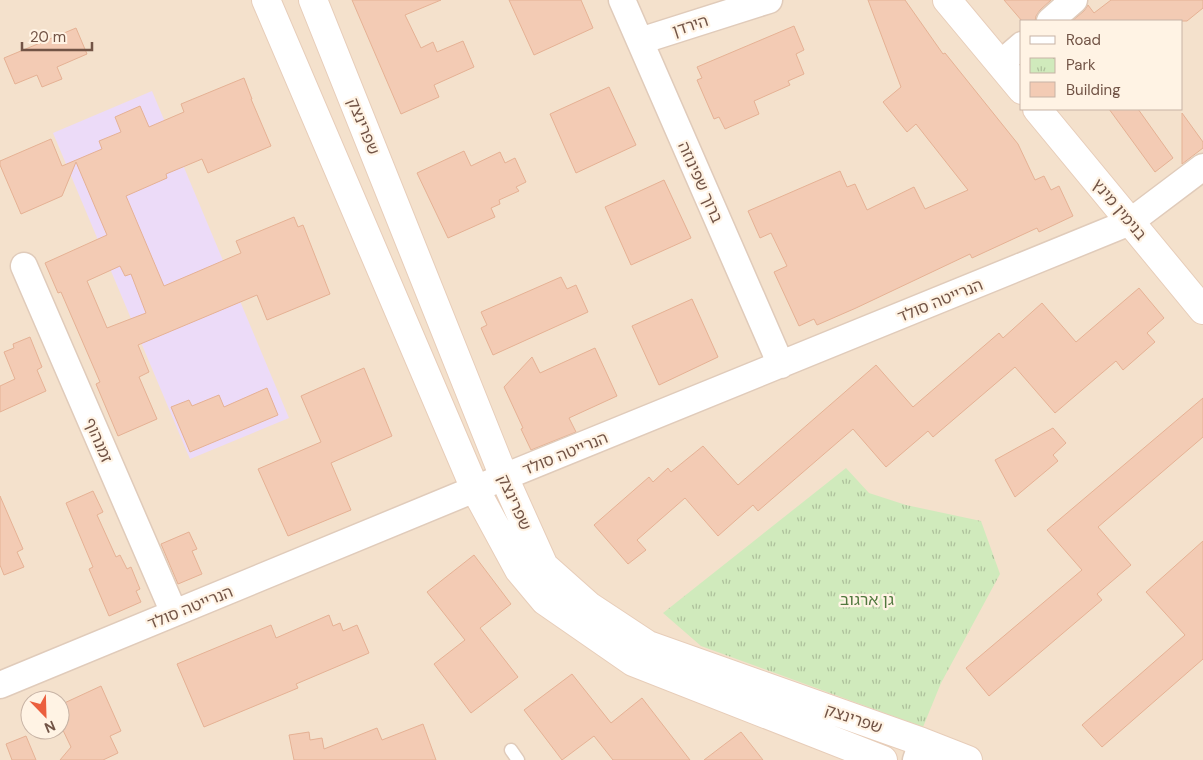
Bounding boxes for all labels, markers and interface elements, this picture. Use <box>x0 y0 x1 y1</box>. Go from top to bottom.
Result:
street label: הירדן <box>669 10 711 41</box>
scale bar <box>22 20 92 52</box>
legend <box>1020 20 1183 110</box>
text: 20 m <box>30 27 66 47</box>
text: Road <box>1066 30 1101 50</box>
text: Park <box>1066 55 1096 75</box>
text: Building <box>1066 80 1121 100</box>
street label: שפרינצק <box>343 95 384 158</box>
street label: ברוך שפינוזה <box>673 138 728 226</box>
street label: בנימין מינץ <box>1088 174 1152 244</box>
street label: הנרייטה סולד <box>894 274 986 327</box>
street label: זמנהוף <box>80 415 117 466</box>
street label: הנרייטה סולד <box>519 427 611 480</box>
street label: שפרינצק <box>493 471 536 534</box>
street label: הנרייטה סולד <box>144 581 236 634</box>
park label: גן ארגוב <box>840 589 894 610</box>
north arrow <box>20 690 70 740</box>
street label: שפרינצק <box>822 699 885 738</box>
text: N <box>42 717 58 737</box>

